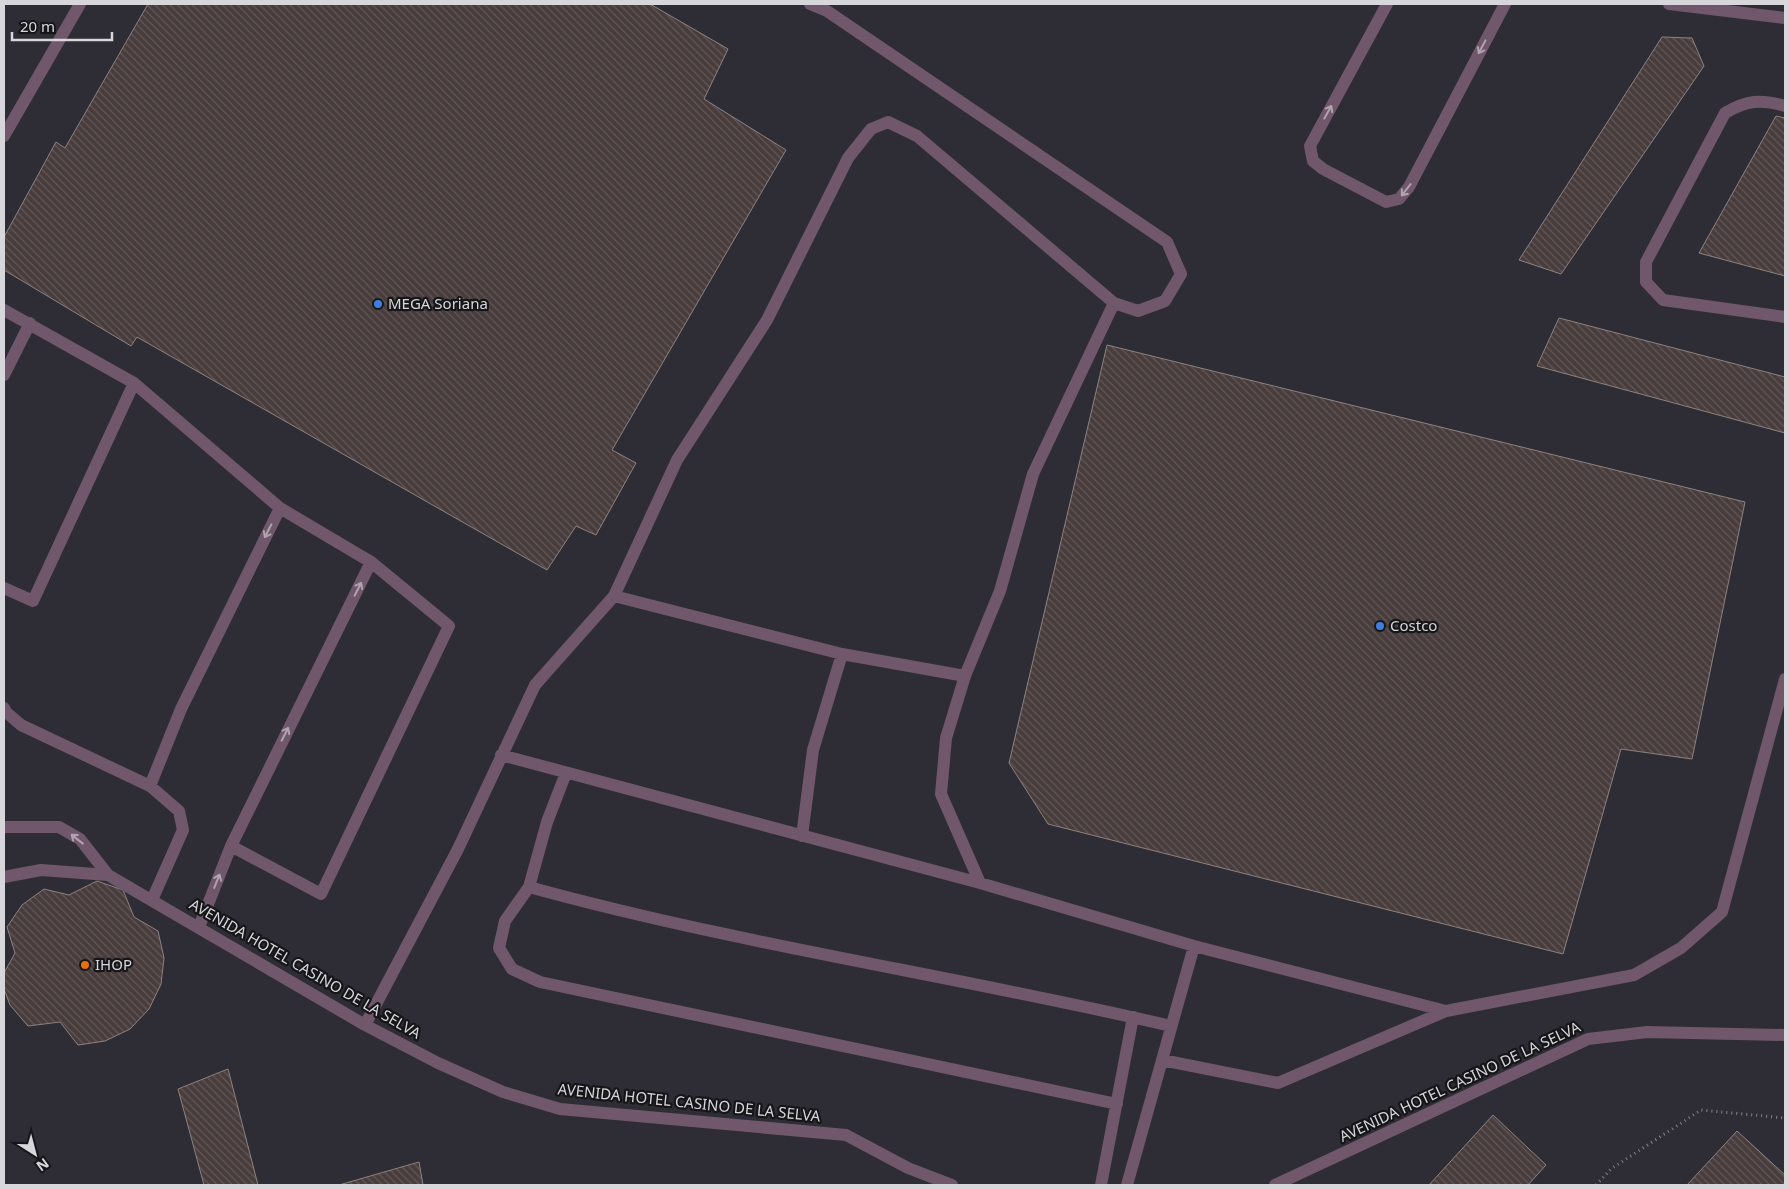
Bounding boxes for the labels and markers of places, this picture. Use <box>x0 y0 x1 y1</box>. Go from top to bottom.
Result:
place label: MEGA Soriana <box>388 293 488 313</box>
marker: MEGA Soriana <box>372 298 384 310</box>
place label: Costco <box>1390 615 1437 635</box>
marker: Costco <box>1374 620 1386 632</box>
place label: IHOP <box>95 954 132 974</box>
marker: IHOP <box>79 959 91 971</box>

